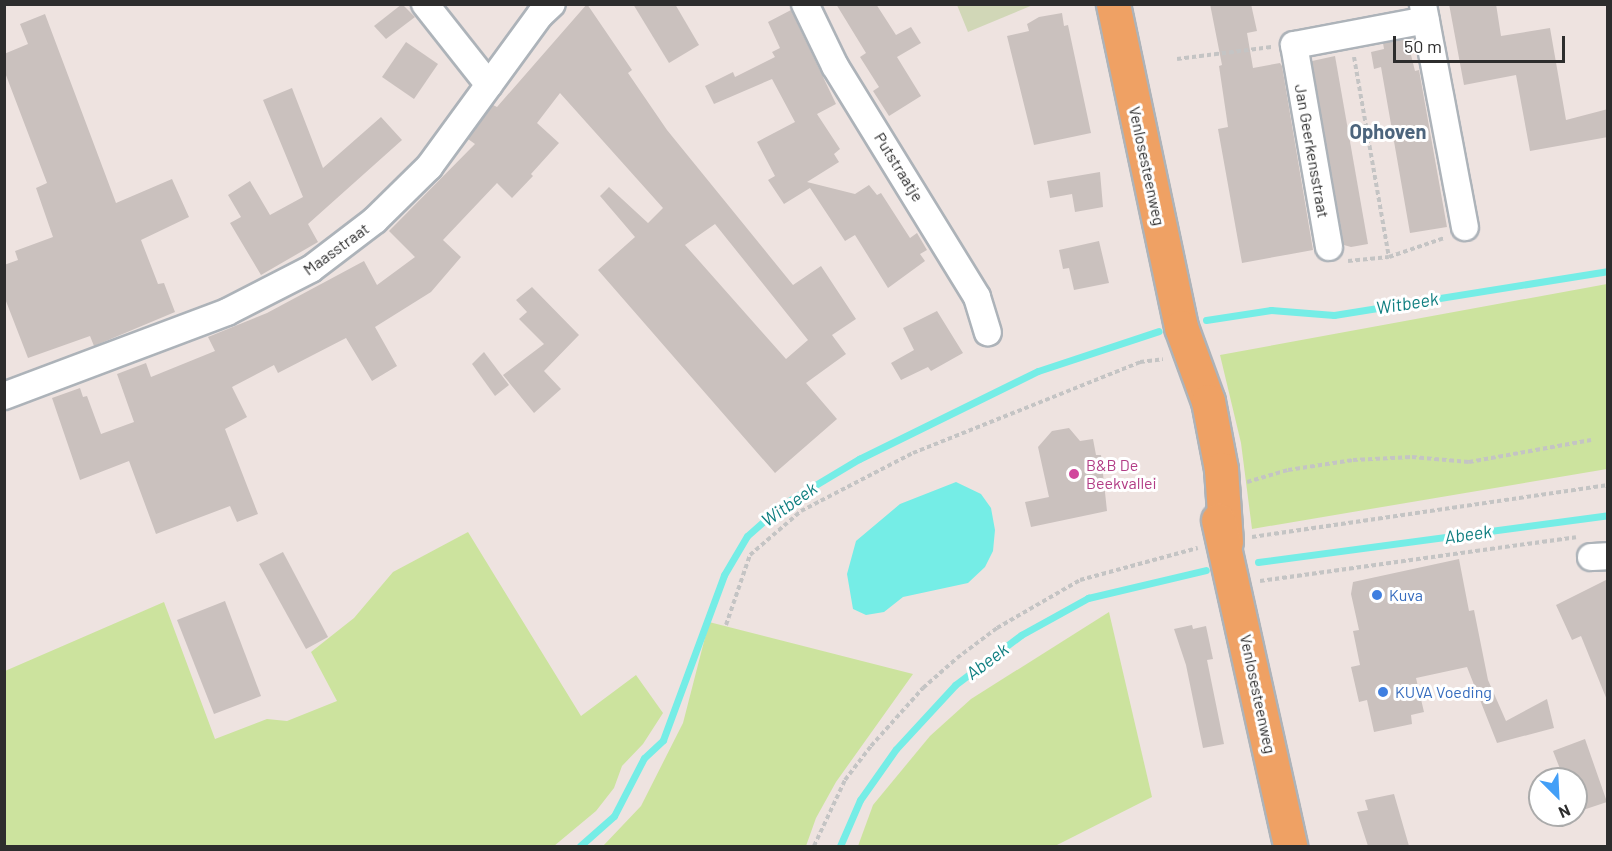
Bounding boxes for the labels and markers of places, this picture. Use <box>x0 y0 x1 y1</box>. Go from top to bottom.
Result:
place label: B&B De Beekvallei <box>1086 455 1157 493</box>
marker: B&B De Beekvallei <box>1067 467 1081 481</box>
place label: Kuva <box>1389 585 1423 605</box>
marker: Kuva <box>1370 588 1384 602</box>
place label: KUVA Voeding <box>1395 682 1492 702</box>
marker: KUVA Voeding <box>1376 685 1390 699</box>

